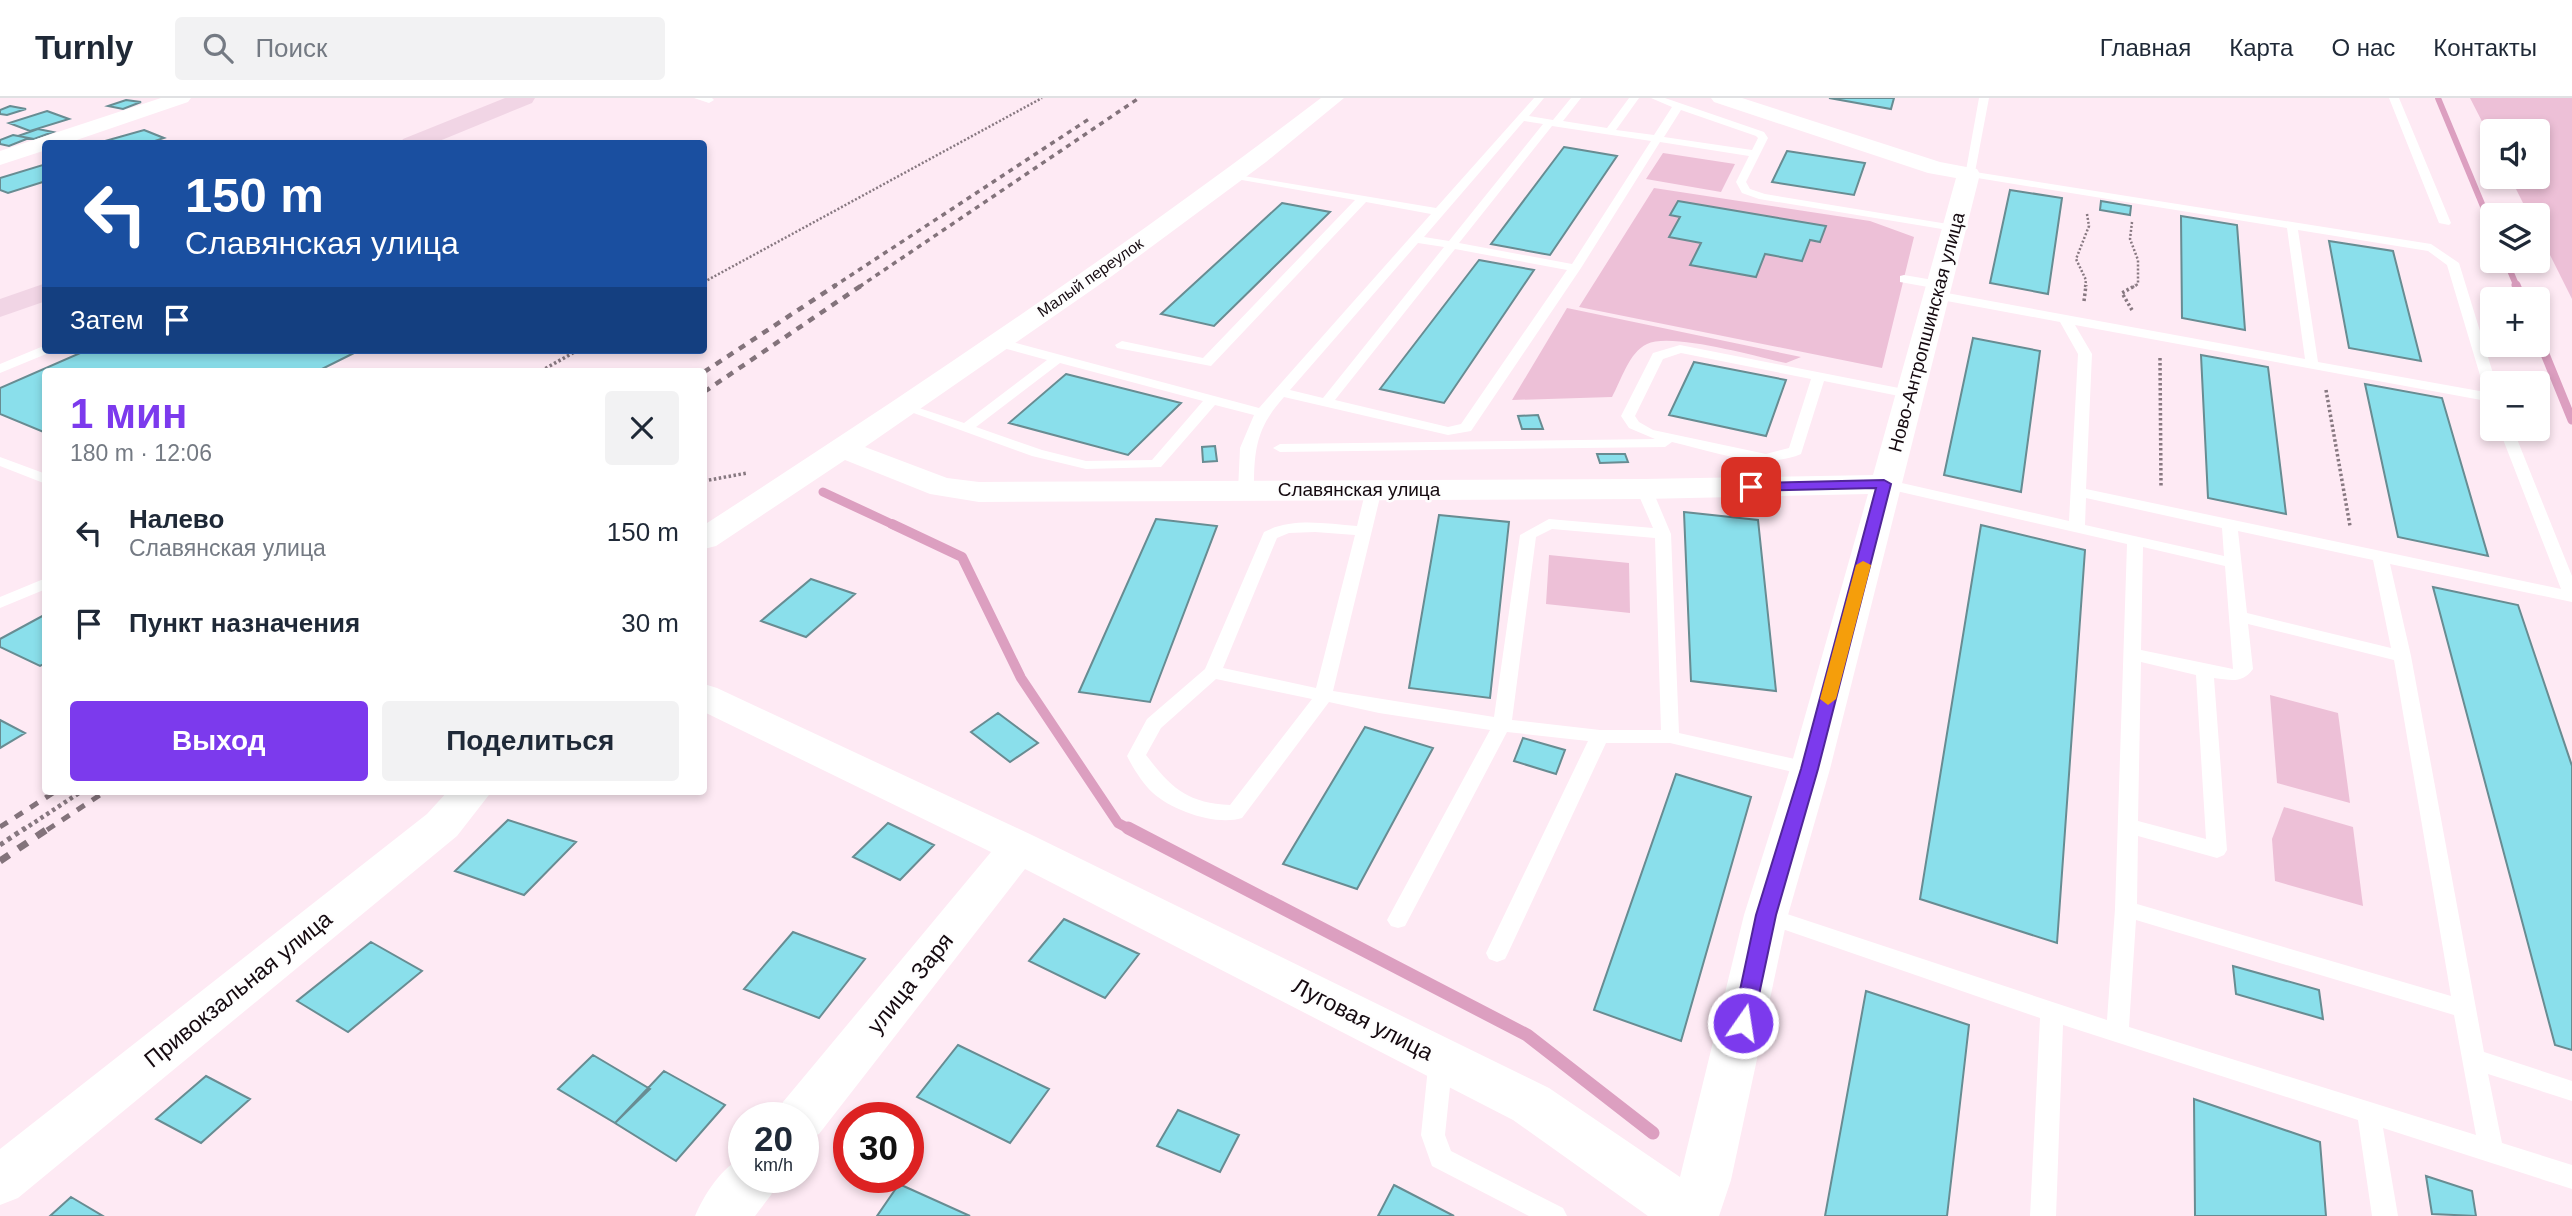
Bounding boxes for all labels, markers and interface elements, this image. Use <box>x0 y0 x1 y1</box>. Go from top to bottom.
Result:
search box <box>175 17 665 80</box>
text: Turnly <box>35 29 133 66</box>
icon: search <box>199 29 237 67</box>
text: Поиск <box>255 33 327 63</box>
text: Главная <box>2100 34 2191 61</box>
text: Карта <box>2229 34 2293 61</box>
text: О нас <box>2331 34 2395 61</box>
text: Контакты <box>2433 34 2537 61</box>
map controls <box>2480 119 2550 441</box>
button: sound <box>2480 119 2550 189</box>
icon: left <box>70 168 161 259</box>
text: 150 m <box>185 168 324 222</box>
button: layers <box>2480 203 2550 273</box>
street label: Ново-Антропшинская улица <box>1884 210 1969 454</box>
text: Славянская улица <box>185 225 459 261</box>
street label: Малый переулок <box>1034 234 1147 320</box>
button: + <box>2480 287 2550 357</box>
icon: arrive <box>158 301 196 339</box>
text: Затем <box>70 305 144 335</box>
button: − <box>2480 371 2550 441</box>
text: 1 мин <box>70 390 187 437</box>
button: close <box>605 391 679 465</box>
text: 180 m · 12:06 <box>70 440 212 466</box>
pin <box>1721 457 1781 517</box>
icon: arrive <box>1732 468 1770 506</box>
street label: Славянская улица <box>1278 479 1441 500</box>
text: Налево <box>129 504 224 534</box>
icon: left <box>70 514 108 552</box>
text: 150 m <box>607 517 679 547</box>
text: Славянская улица <box>129 535 326 561</box>
icon: arrive <box>70 605 108 643</box>
text: Пункт назначения <box>129 608 360 638</box>
text: 30 m <box>621 608 679 638</box>
button: Выход <box>70 701 368 781</box>
button: Поделиться <box>382 701 679 781</box>
street label: Привокзальная улица <box>139 905 337 1073</box>
street label: улица Заря <box>862 928 958 1038</box>
street label: Луговая улица <box>1288 972 1438 1066</box>
position arrow <box>1706 986 1780 1060</box>
speed limit sign: 30 <box>833 1102 924 1193</box>
text: 20 <box>754 1119 793 1158</box>
text: km/h <box>754 1155 793 1175</box>

